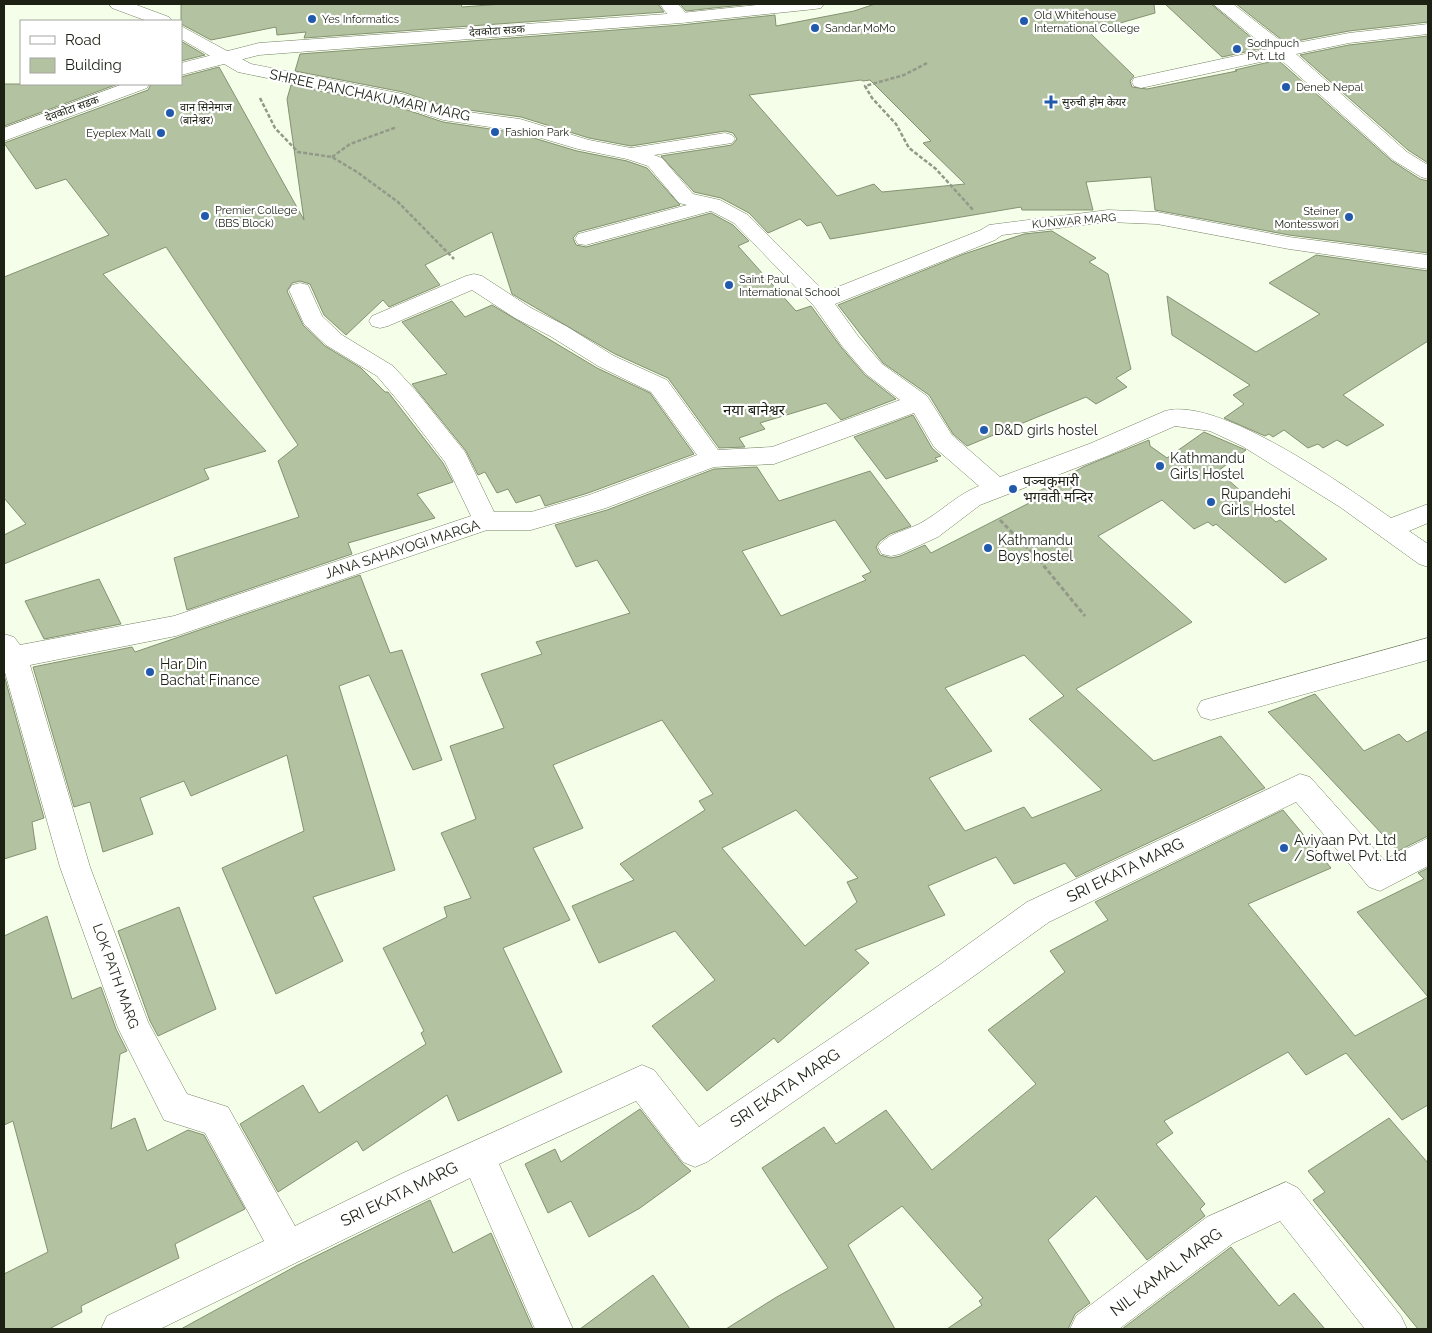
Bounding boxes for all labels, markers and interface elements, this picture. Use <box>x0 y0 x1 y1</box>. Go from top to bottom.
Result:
place label: Old Whitehouse International College <box>1034 9 1140 35</box>
marker: Yes Informatics <box>306 13 318 25</box>
place label: Yes Informatics <box>322 13 399 26</box>
marker: Old Whitehouse International College <box>1018 15 1030 27</box>
legend <box>20 20 182 85</box>
marker: Sandar MoMo <box>809 22 821 34</box>
place label: Sandar MoMo <box>825 22 896 35</box>
street label: देवकोटा सडक <box>468 23 526 39</box>
text: Road <box>65 31 101 49</box>
place label: Sodhpuch Pvt. Ltd <box>1247 37 1299 63</box>
marker: Sodhpuch Pvt. Ltd <box>1231 43 1243 55</box>
text: Building <box>65 56 122 74</box>
street label: SHREE PANCHAKUMARI MARG <box>268 66 472 124</box>
marker: Deneb Nepal <box>1280 81 1292 93</box>
place label: Deneb Nepal <box>1296 81 1363 94</box>
street label: देवकोटा सडक <box>43 93 101 125</box>
marker: सुरुची होम केयर <box>1044 95 1058 109</box>
place label: सुरुची होम केयर <box>1062 96 1127 109</box>
place label: वान सिनेमाज (बानेश्वर) <box>180 101 233 127</box>
marker: वान सिनेमाज (बानेश्वर) <box>164 107 176 119</box>
marker: Fashion Park <box>489 126 501 138</box>
place label: Fashion Park <box>505 126 569 139</box>
place label: Eyeplex Mall <box>86 127 151 140</box>
marker: Eyeplex Mall <box>155 127 167 139</box>
place label: Premier College (BBS Block) <box>215 204 298 230</box>
place label: Steiner Montesswori <box>1274 205 1339 231</box>
marker: Premier College (BBS Block) <box>199 210 211 222</box>
street label: KUNWAR MARG <box>1031 211 1117 231</box>
marker: Steiner Montesswori <box>1343 211 1355 223</box>
place label: Saint Paul International School <box>739 273 840 299</box>
marker: Saint Paul International School <box>723 279 735 291</box>
district label: नया बानेश्वर <box>723 401 786 419</box>
place label: D&D girls hostel <box>994 422 1098 438</box>
marker: D&D girls hostel <box>978 424 990 436</box>
place label: Kathmandu Girls Hostel <box>1170 450 1245 482</box>
marker: Kathmandu Girls Hostel <box>1154 460 1166 472</box>
place label: पञ्चकुमारी भगवती मन्दिर <box>1023 473 1093 505</box>
marker: पञ्चकुमारी भगवती मन्दिर <box>1007 483 1019 495</box>
place label: Rupandehi Girls Hostel <box>1221 486 1295 518</box>
marker: Rupandehi Girls Hostel <box>1205 496 1217 508</box>
street label: JANA SAHAYOGI MARGA <box>322 516 482 582</box>
place label: Kathmandu Boys hostel <box>998 532 1073 564</box>
marker: Kathmandu Boys hostel <box>982 542 994 554</box>
place label: Har Din Bachat Finance <box>160 656 260 688</box>
marker: Har Din Bachat Finance <box>144 666 156 678</box>
place label: Aviyaan Pvt. Ltd / Softwel Pvt. Ltd <box>1294 832 1407 864</box>
street label: SRI EKATA MARG <box>1063 833 1187 907</box>
marker: Aviyaan Pvt. Ltd / Softwel Pvt. Ltd <box>1278 842 1290 854</box>
street label: LOK PATH MARG <box>90 921 142 1031</box>
street label: SRI EKATA MARG <box>727 1044 843 1132</box>
street label: SRI EKATA MARG <box>337 1157 461 1231</box>
street label: NIL KAMAL MARG <box>1106 1224 1226 1320</box>

